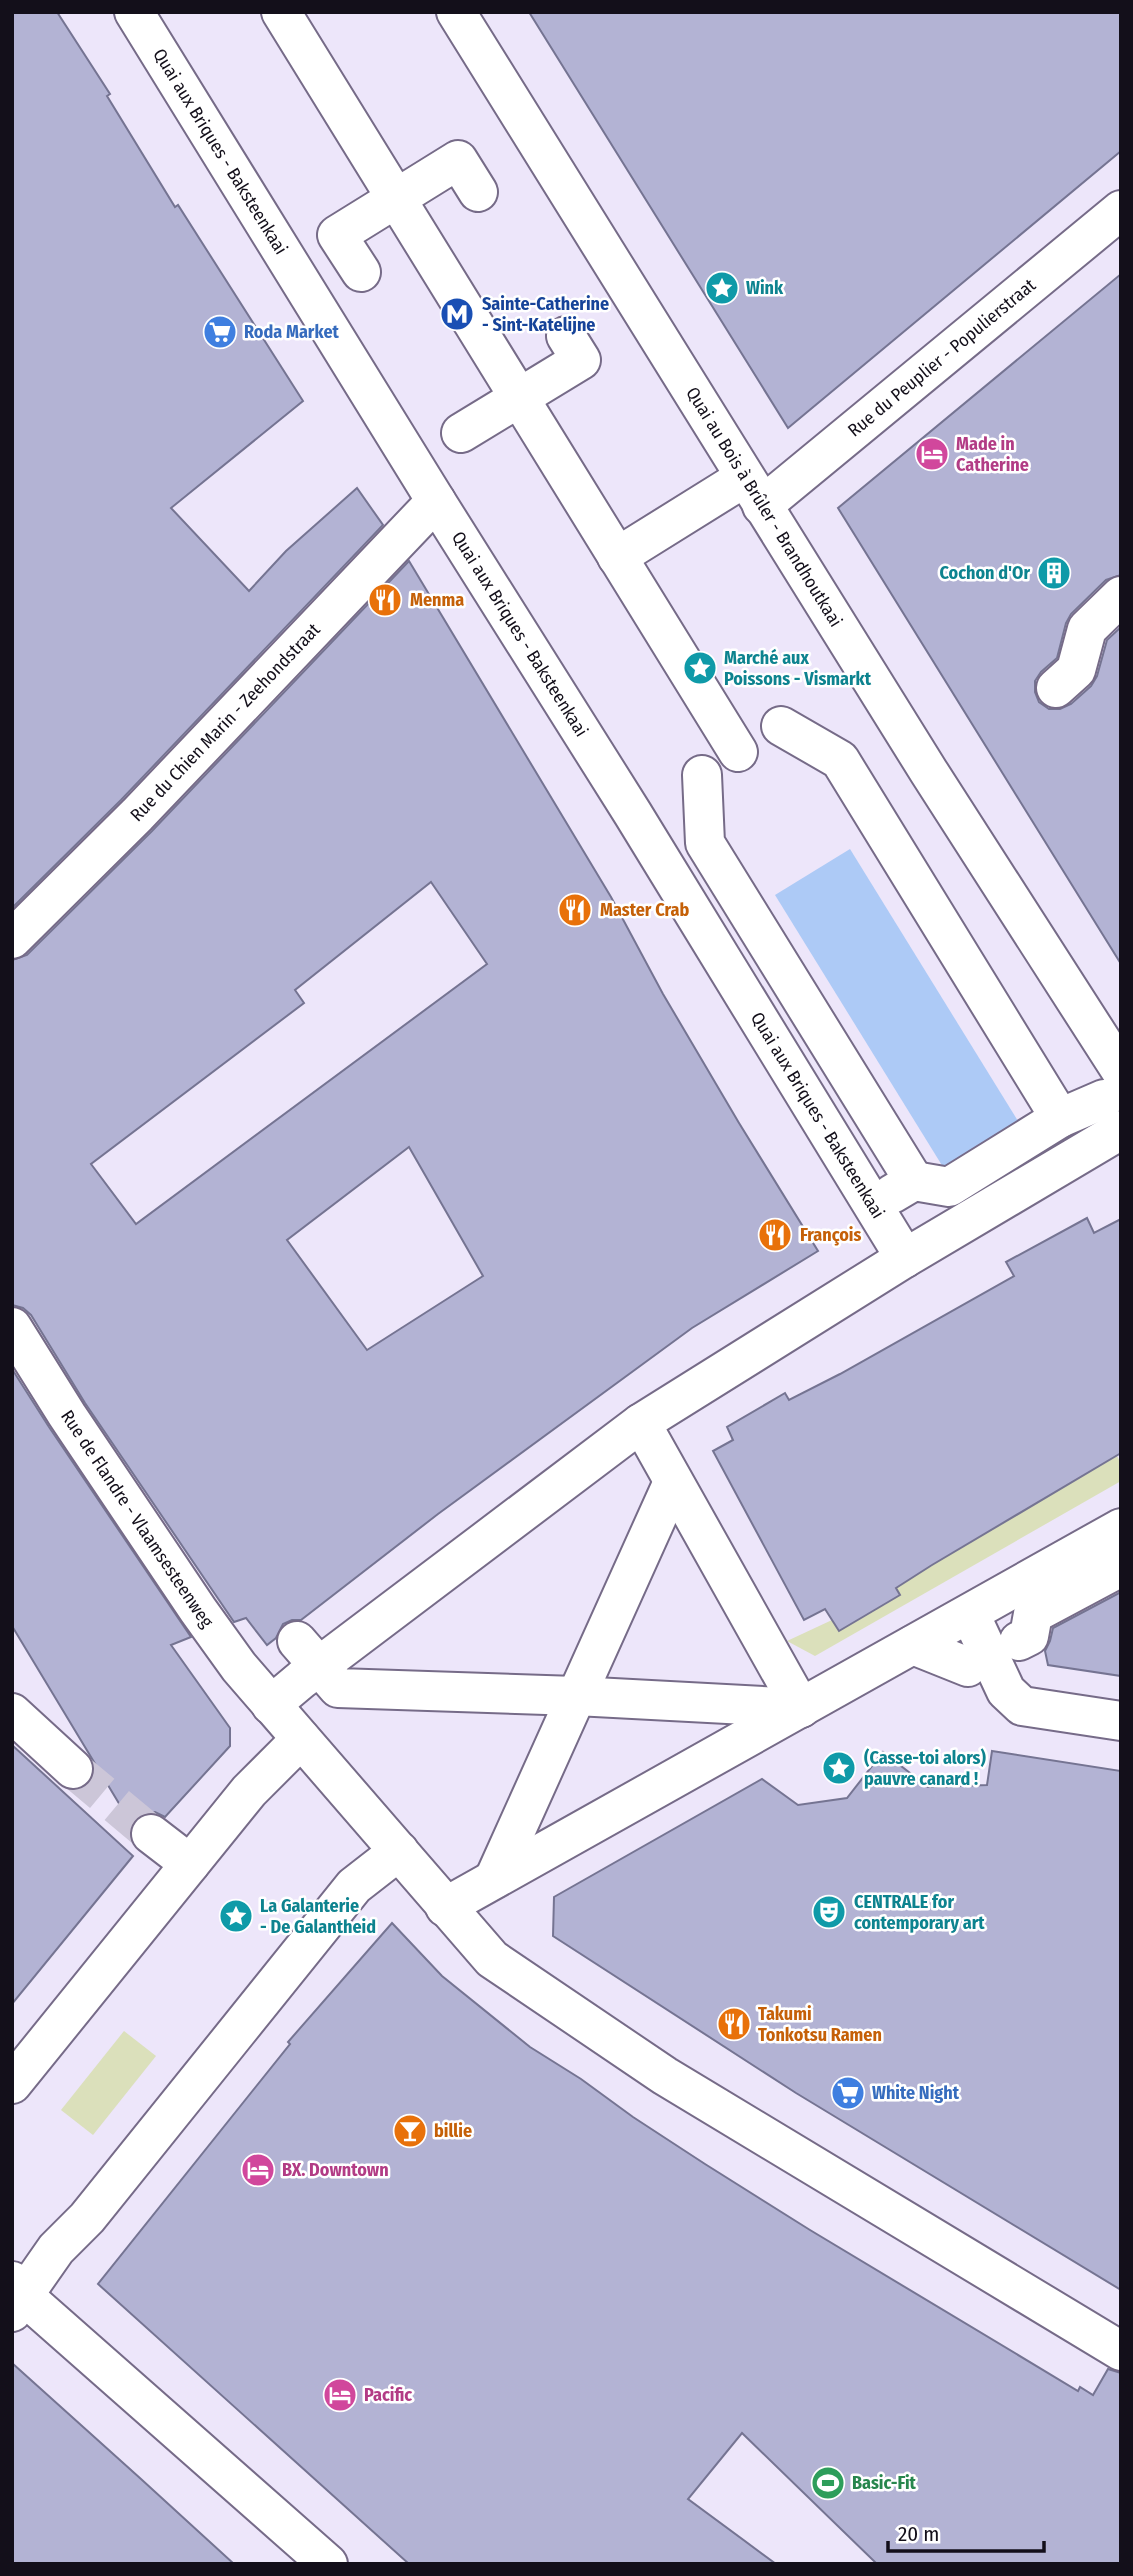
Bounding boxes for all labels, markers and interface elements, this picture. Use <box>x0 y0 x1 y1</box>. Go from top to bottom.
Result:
street label: Quai aux Briques - Baksteenkaai <box>148 44 292 259</box>
place icon: Wink <box>703 269 741 307</box>
street label: Rue du Peuplier - Populierstraat <box>844 274 1040 441</box>
place label: Wink <box>746 277 784 299</box>
place label: Sainte-Catherine - Sint-Katelijne <box>482 293 609 336</box>
metro station icon: Sainte-Catherine - Sint-Katelijne <box>438 295 476 333</box>
supermarket icon: Roda Market <box>201 313 239 351</box>
place label: Roda Market <box>244 321 340 343</box>
street label: Quai au Bois à Brûler - Brandhoutkaai <box>681 383 847 631</box>
place label: Made in Catherine <box>956 433 1029 476</box>
hotel icon: Made in Catherine <box>913 435 951 473</box>
street label: Quai aux Briques - Baksteenkaai <box>447 527 592 741</box>
building icon: Cochon d'Or <box>1035 554 1073 592</box>
place label: Cochon d'Or <box>939 562 1030 584</box>
restaurant icon: Menma <box>366 581 404 619</box>
place label: Menma <box>410 589 464 611</box>
street label: Rue du Chien Marin - Zeehondstraat <box>126 619 325 826</box>
place label: Marché aux Poissons - Vismarkt <box>724 647 872 690</box>
place icon: Marché aux Poissons - Vismarkt <box>681 649 719 687</box>
restaurant icon: Master Crab <box>556 891 594 929</box>
place label: Master Crab <box>600 899 689 921</box>
street label: Quai aux Briques - Baksteenkaai <box>746 1008 889 1223</box>
restaurant icon: François <box>756 1216 794 1254</box>
place label: François <box>800 1224 862 1246</box>
street label: Rue de Flandre - Vlaamsesteenweg <box>56 1406 218 1632</box>
place label: (Casse-toi alors) pauvre canard ! <box>864 1747 986 1790</box>
place icon: (Casse-toi alors) pauvre canard ! <box>820 1749 858 1787</box>
place label: CENTRALE for contemporary art <box>854 1891 985 1934</box>
theatre icon: CENTRALE for contemporary art <box>810 1893 848 1931</box>
place label: La Galanterie - De Galantheid <box>260 1895 376 1938</box>
place icon: La Galanterie - De Galantheid <box>217 1897 255 1935</box>
place label: Takumi Tonkotsu Ramen <box>758 2003 882 2046</box>
restaurant icon: Takumi Tonkotsu Ramen <box>715 2005 753 2043</box>
supermarket icon: White Night <box>829 2074 867 2112</box>
place label: White Night <box>872 2082 960 2104</box>
bar icon: billie <box>391 2112 429 2150</box>
place label: billie <box>434 2120 472 2142</box>
hotel icon: BX. Downtown <box>239 2151 277 2189</box>
place label: BX. Downtown <box>282 2159 389 2181</box>
hotel icon: Pacific <box>321 2376 359 2414</box>
place label: Pacific <box>364 2384 412 2406</box>
sports icon: Basic-Fit <box>809 2464 847 2502</box>
place label: Basic-Fit <box>852 2472 917 2494</box>
scale bar <box>888 2510 1044 2554</box>
text: 20 m <box>898 2521 939 2547</box>

